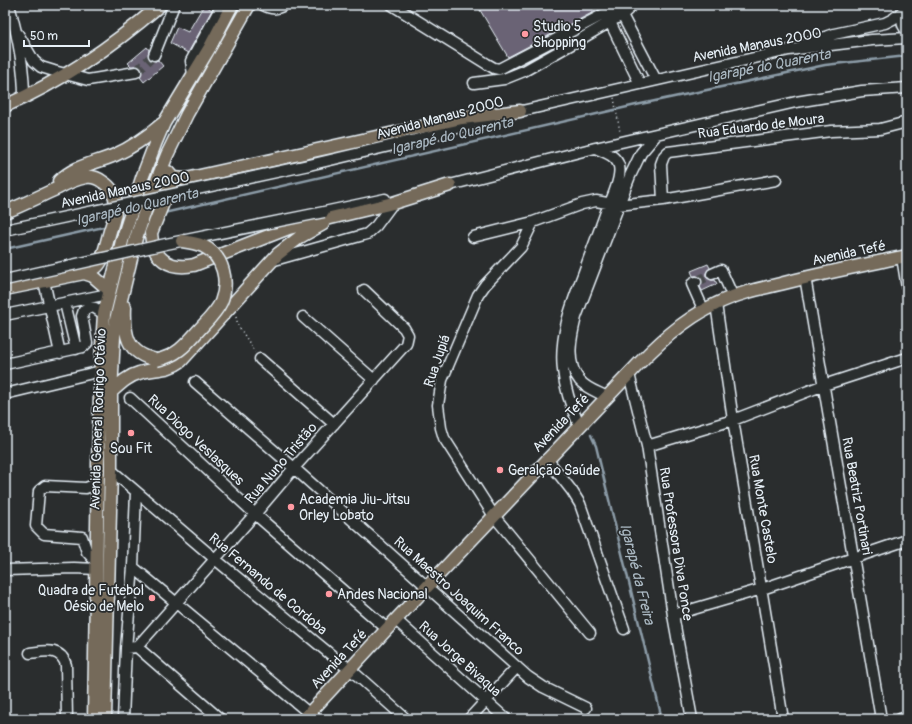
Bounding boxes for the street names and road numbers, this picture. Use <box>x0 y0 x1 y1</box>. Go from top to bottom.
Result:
street label: Avenida Manaus 2000 <box>691 24 823 66</box>
street label: Avenida Manaus 2000 <box>374 93 506 143</box>
street label: Rua Eduardo de Moura <box>697 110 825 142</box>
street label: Avenida Manaus 2000 <box>59 168 191 212</box>
street label: Avenida Tefé <box>811 237 887 269</box>
street label: Avenida General Rodrigo Otávio <box>86 328 110 510</box>
street label: Rua Jupiá <box>420 333 454 389</box>
street label: Avenida Tefé <box>529 390 593 456</box>
street label: Rua Diogo Veslasques <box>144 391 248 490</box>
street label: Rua Nuno Tristão <box>241 419 321 507</box>
street label: Rua Beatriz Portinari <box>838 436 876 557</box>
street label: Rua Monte Castelo <box>745 453 781 565</box>
street label: Rua Professora Diva Ponce <box>655 466 697 622</box>
street label: Rua Fernando de Cordoba <box>205 530 331 638</box>
street label: Rua Maestro Joaquim Franco <box>390 533 528 659</box>
street label: Rua Jorge Bivaqua <box>415 618 505 700</box>
street label: Avenida Tefé <box>307 626 371 692</box>

